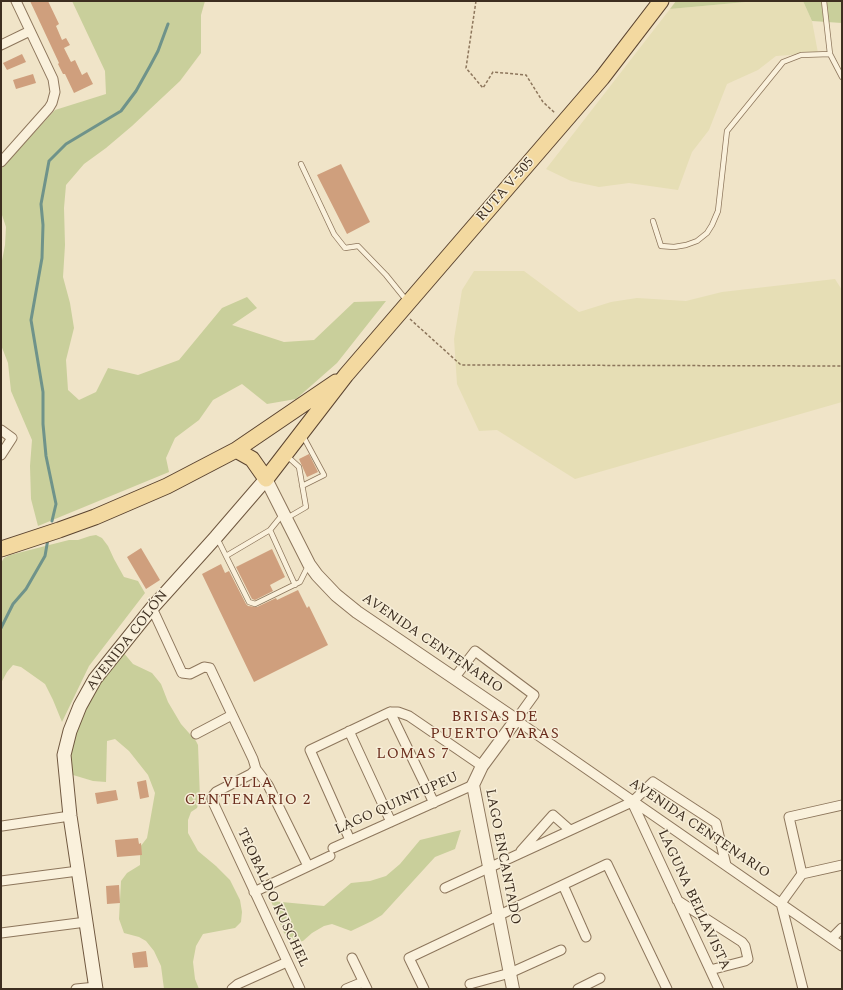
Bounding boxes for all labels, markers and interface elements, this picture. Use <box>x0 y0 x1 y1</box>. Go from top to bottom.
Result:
street label: RUTA V-505 <box>474 155 538 225</box>
street label: AVENIDA COLÓN <box>84 588 172 694</box>
street label: AVENIDA CENTENARIO <box>358 591 506 697</box>
district label: BRISAS DE PUERTO VARAS <box>430 709 560 744</box>
district label: LOMAS 7 <box>376 746 450 764</box>
street label: LAGO QUINTUPEU <box>333 769 461 839</box>
district label: VILLA CENTENARIO 2 <box>185 775 311 810</box>
street label: AVENIDA CENTENARIO <box>625 776 773 882</box>
street label: LAGO ENCANTADO <box>481 788 523 926</box>
street label: TEOBALDO KUSCHEL <box>232 826 312 970</box>
street label: LAGUNA BELLAVISTA <box>653 827 733 973</box>

